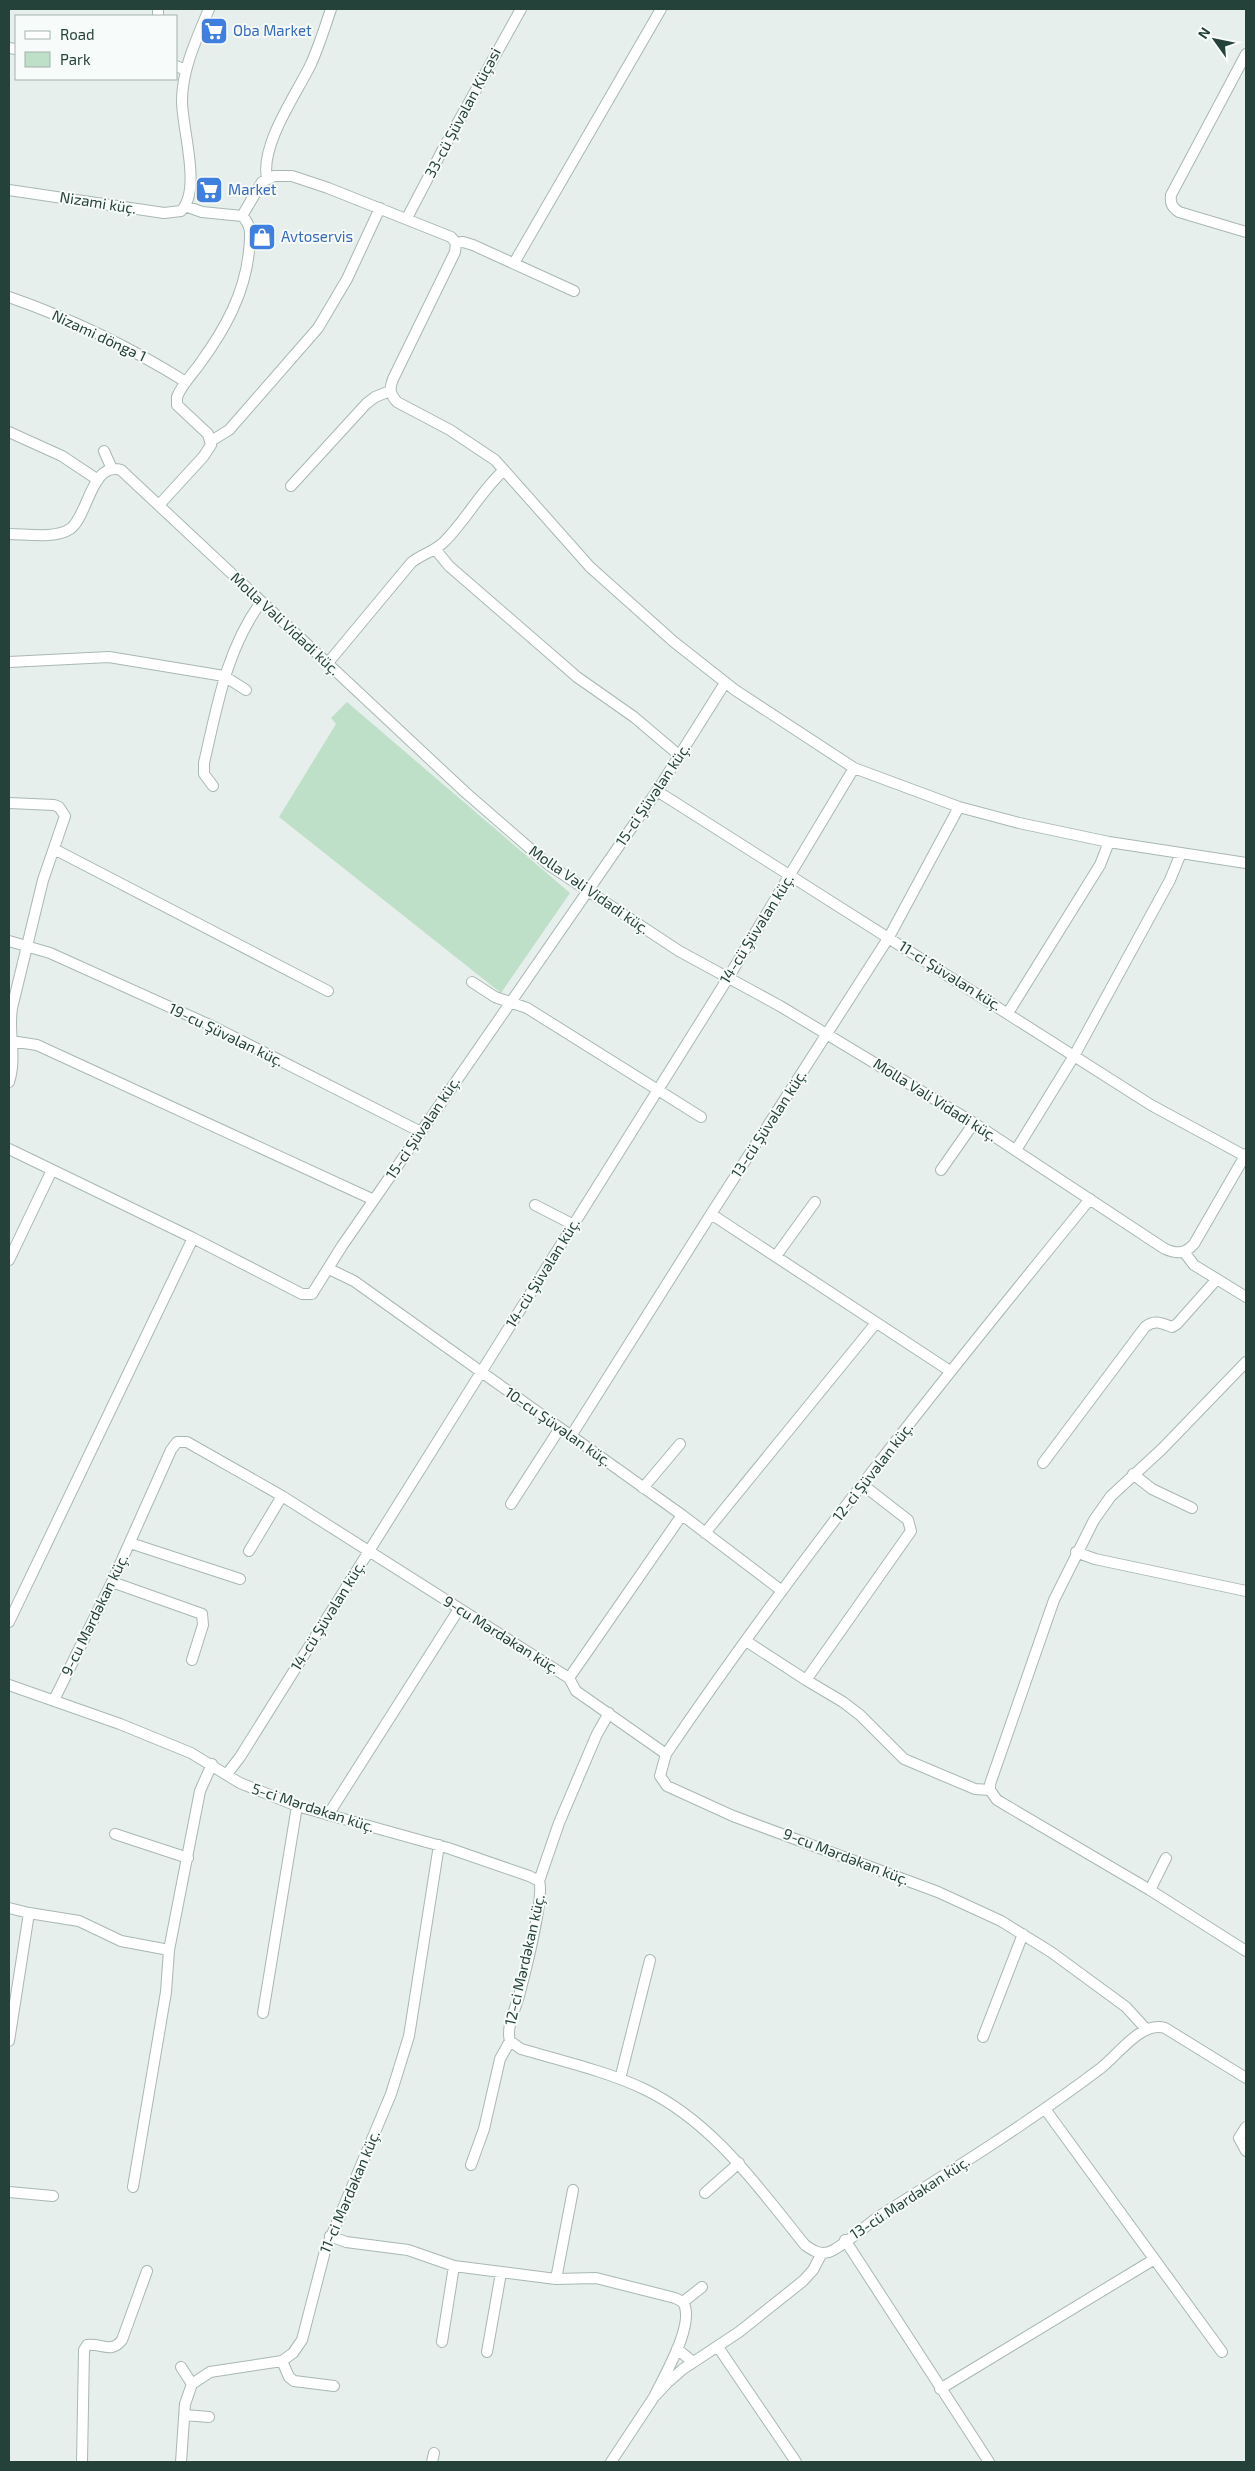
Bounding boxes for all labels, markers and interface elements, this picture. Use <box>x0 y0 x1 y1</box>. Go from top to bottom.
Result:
legend <box>15 15 178 80</box>
north arrow <box>1190 15 1240 65</box>
supermarket icon: Oba Market <box>199 16 229 46</box>
place label: Oba Market <box>233 21 312 39</box>
text: N <box>1194 24 1214 42</box>
text: Road <box>60 25 95 43</box>
street label: 33-cü Şüvəlan Küçəsi <box>420 45 505 181</box>
text: Park <box>60 50 91 68</box>
supermarket icon: Market <box>194 175 224 205</box>
place label: Market <box>228 180 277 198</box>
street label: Nizami küç. <box>58 187 138 218</box>
shop icon: Avtoservis <box>247 222 277 252</box>
place label: Avtoservis <box>281 227 353 245</box>
street label: Nizami döngə 1 <box>49 305 149 365</box>
street label: Molla Vəli Vidadi küç. <box>227 568 344 679</box>
street label: 15-ci Şüvəlan küç. <box>611 740 694 850</box>
street label: Molla Vəli Vidadi küç. <box>525 841 653 938</box>
street label: 14-cü Şüvəlan küç. <box>715 870 798 987</box>
street label: 11-ci Şüvəlan küç. <box>895 936 1005 1015</box>
street label: 19-cu Şüvəlan küç. <box>166 999 287 1071</box>
street label: Molla Vəli Vidadi küç. <box>870 1054 1001 1145</box>
street label: 13-cü Şüvəlan küç. <box>727 1066 811 1181</box>
street label: 15-ci Şüvəlan küç. <box>381 1073 464 1183</box>
street label: 14-cü Şüvəlan küç. <box>501 1214 584 1331</box>
street label: 10-cu Şüvəlan küç. <box>501 1383 615 1470</box>
street label: 12-ci Şüvəlan küç. <box>828 1418 917 1525</box>
street label: 9-cu Mərdəkan küç. <box>57 1551 132 1679</box>
street label: 14-cü Şüvəlan küç. <box>286 1557 369 1674</box>
street label: 9-cu Mərdəkan küç. <box>440 1591 563 1678</box>
street label: 5-ci Mərdəkan küç. <box>249 1779 377 1836</box>
street label: 9-cu Mərdəkan küç. <box>781 1824 912 1889</box>
street label: 12-ci Mərdəkan küç. <box>500 1892 549 2027</box>
street label: 11-ci Mərdəkan küç. <box>315 2127 384 2256</box>
street label: 13-cü Mərdəkan küç. <box>846 2152 973 2243</box>

